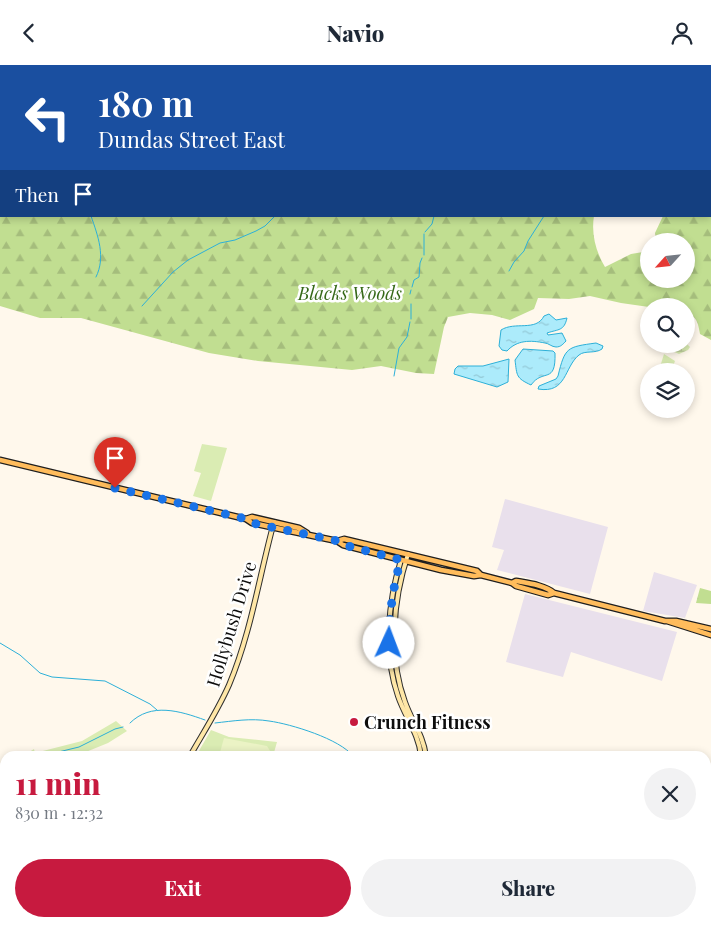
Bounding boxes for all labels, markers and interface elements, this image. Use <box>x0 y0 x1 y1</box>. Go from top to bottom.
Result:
text: Navio <box>327 18 384 48</box>
icon: back <box>15 19 43 47</box>
icon: person <box>668 19 696 47</box>
text: 180 m <box>98 79 193 126</box>
icon: left <box>15 85 80 150</box>
text: Dundas Street East <box>98 124 285 154</box>
icon: arrive <box>69 180 97 208</box>
text: Then <box>15 181 59 207</box>
north arrow <box>640 233 695 287</box>
map controls <box>640 233 695 418</box>
park label: Blacks Woods <box>297 281 402 305</box>
button: search <box>640 298 695 353</box>
button: layers <box>640 363 695 418</box>
pin <box>94 437 136 488</box>
icon: arrive <box>101 444 129 472</box>
street label: Hollybush Drive <box>201 558 261 690</box>
position arrow <box>362 616 414 668</box>
place label: Crunch Fitness <box>364 710 491 734</box>
marker: Crunch Fitness <box>348 716 360 728</box>
text: 11 min <box>15 763 101 803</box>
button: close <box>644 768 696 820</box>
text: 830 m · 12:32 <box>15 802 103 823</box>
button: Exit <box>15 859 351 917</box>
button: Share <box>361 859 696 917</box>

